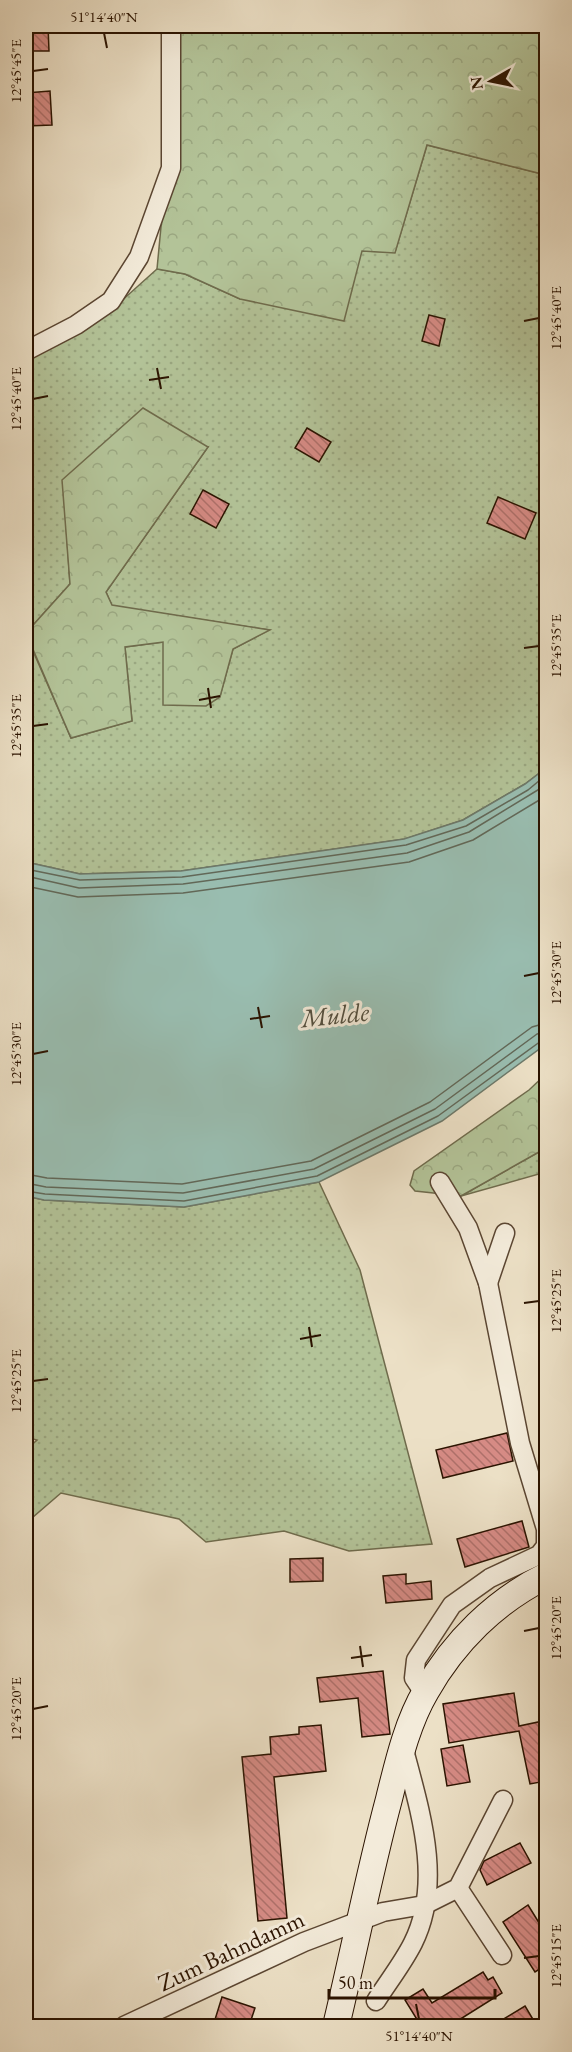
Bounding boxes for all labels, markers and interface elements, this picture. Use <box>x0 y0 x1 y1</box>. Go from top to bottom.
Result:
text: 51°14'40"N <box>70 7 138 26</box>
text: 12°45'45"E <box>6 38 25 103</box>
north arrow <box>461 51 521 111</box>
text: N <box>465 75 488 91</box>
text: 12°45'40"E <box>546 285 565 350</box>
text: 12°45'40"E <box>6 366 25 431</box>
text: 12°45'35"E <box>546 613 565 678</box>
text: 12°45'35"E <box>6 693 25 758</box>
text: 12°45'30"E <box>546 940 565 1005</box>
water label: Mulde <box>297 994 372 1036</box>
text: 12°45'30"E <box>6 1021 25 1086</box>
text: 12°45'25"E <box>546 1268 565 1333</box>
text: 12°45'25"E <box>6 1348 25 1413</box>
text: 12°45'20"E <box>546 1595 565 1660</box>
text: 12°45'20"E <box>6 1676 25 1741</box>
street label: Zum Bahndamm <box>152 1903 309 1998</box>
text: 12°45'15"E <box>546 1923 565 1988</box>
scale bar <box>329 1962 496 2000</box>
text: 50 m <box>338 1971 373 1994</box>
text: 51°14'40"N <box>385 2026 453 2045</box>

